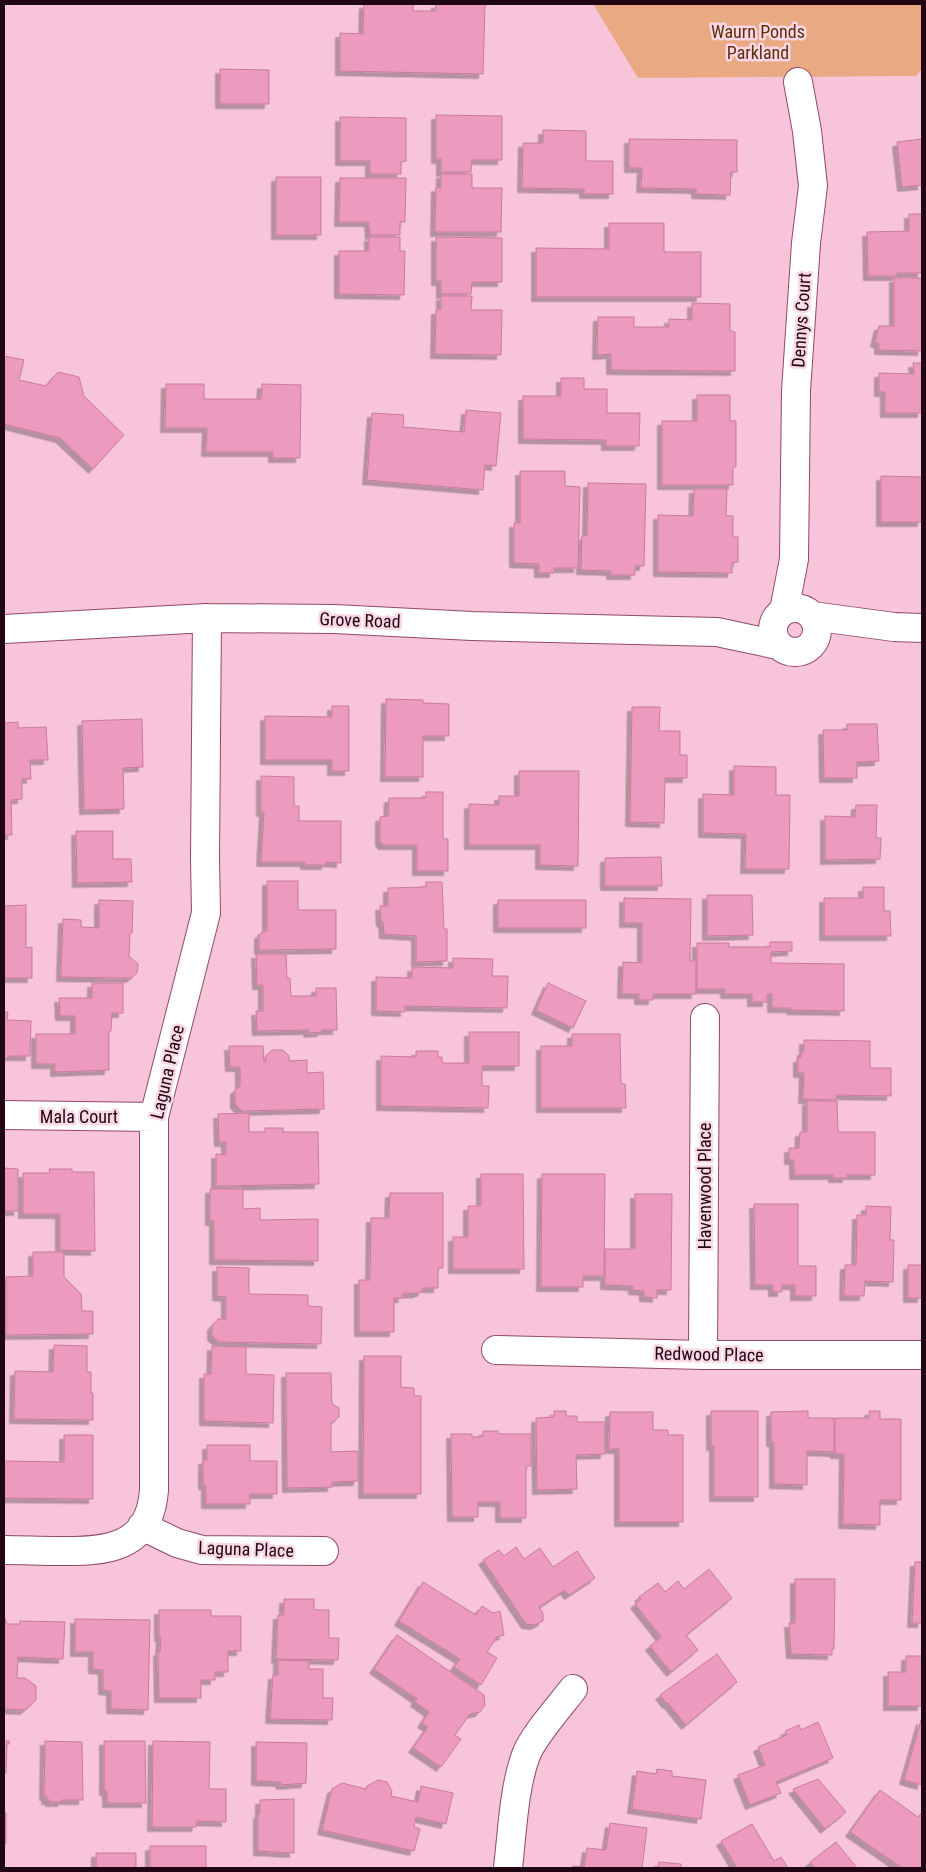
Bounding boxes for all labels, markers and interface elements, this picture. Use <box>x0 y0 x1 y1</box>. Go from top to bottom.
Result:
park label: Waurn Ponds Parkland <box>711 21 805 63</box>
street label: Dennys Court <box>787 272 815 368</box>
street label: Grove Road <box>319 608 401 632</box>
street label: Laguna Place <box>146 1023 188 1121</box>
street label: Mala Court <box>40 1106 118 1127</box>
street label: Havenwood Place <box>694 1123 715 1249</box>
street label: Redwood Place <box>654 1343 764 1365</box>
street label: Laguna Place <box>198 1537 294 1561</box>

